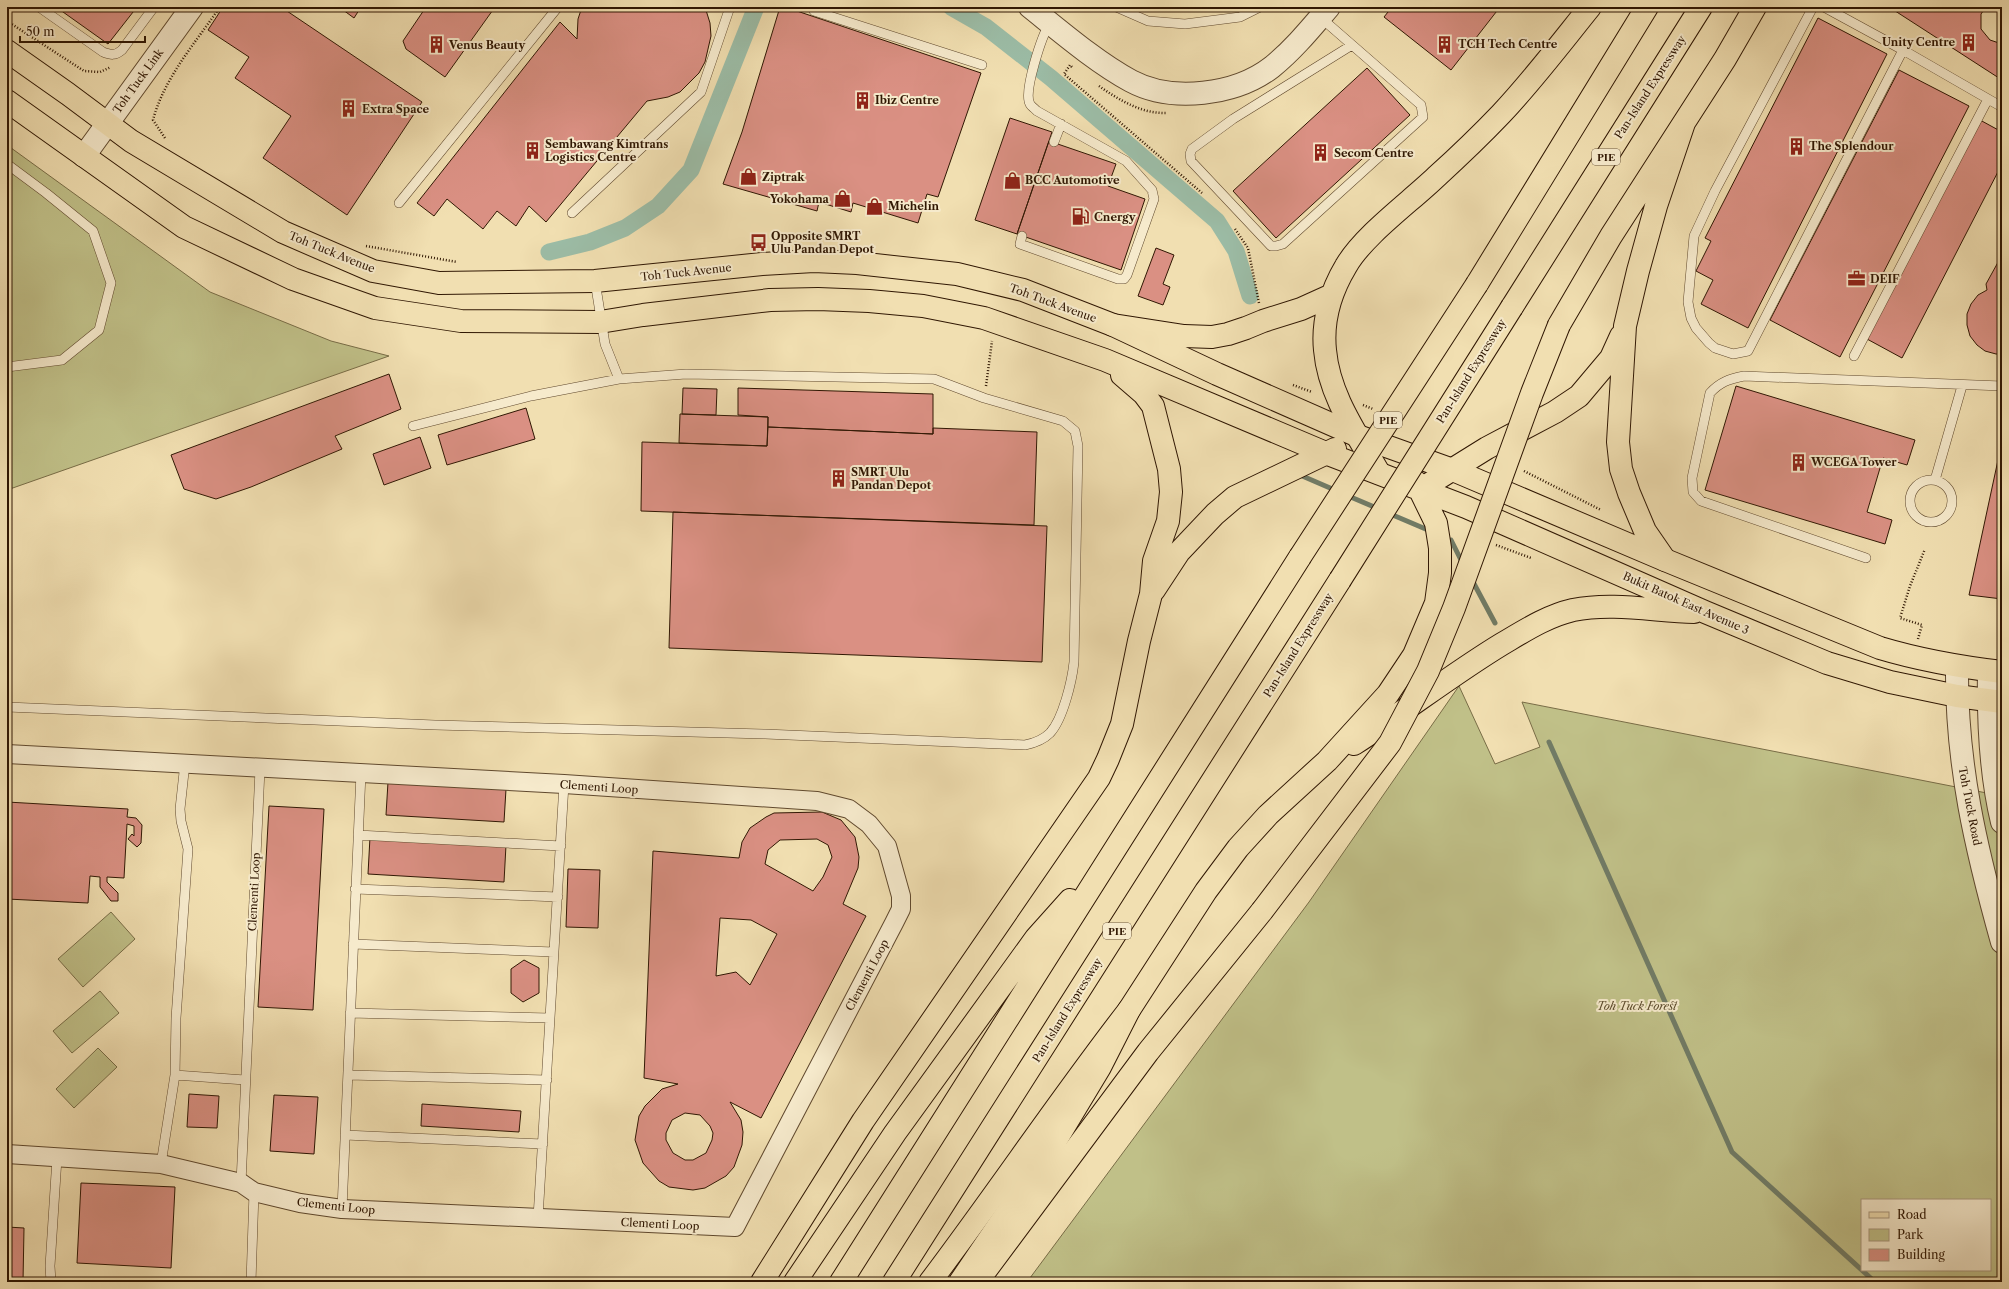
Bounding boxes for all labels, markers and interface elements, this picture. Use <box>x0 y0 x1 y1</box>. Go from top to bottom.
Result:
scale bar <box>20 18 145 44</box>
text: 50 m <box>26 24 55 39</box>
street label: Pan-Island Expressway <box>1611 32 1689 141</box>
building icon: Unity Centre <box>1958 32 1978 52</box>
building icon: TCH Tech Centre <box>1435 34 1455 54</box>
building icon: Venus Beauty <box>426 35 446 55</box>
place label: Unity Centre <box>1882 35 1955 49</box>
place label: TCH Tech Centre <box>1458 37 1558 51</box>
place label: Venus Beauty <box>448 38 526 52</box>
street label: Toh Tuck Link <box>110 45 167 116</box>
building icon: Ibiz Centre <box>852 90 872 110</box>
place label: Ibiz Centre <box>875 93 939 107</box>
building icon: Extra Space <box>339 99 359 119</box>
place label: Extra Space <box>362 102 430 116</box>
building icon: The Splendour <box>1786 136 1806 156</box>
place label: Sembawang Kimtrans Logistics Centre <box>545 137 668 164</box>
place label: The Splendour <box>1809 139 1894 153</box>
building icon: Sembawang Kimtrans Logistics Centre <box>522 140 542 160</box>
building icon: Secom Centre <box>1311 143 1331 163</box>
place label: Secom Centre <box>1334 146 1414 160</box>
road number: PIE <box>1592 149 1620 165</box>
shop icon: Ziptrak <box>739 167 759 187</box>
place label: Ziptrak <box>762 170 805 184</box>
shop icon: BCC Automotive <box>1002 170 1022 190</box>
place label: BCC Automotive <box>1025 173 1120 187</box>
shop icon: Yokohama <box>832 189 852 209</box>
place label: Yokohama <box>769 192 830 206</box>
shop icon: Michelin <box>865 196 885 216</box>
place label: Michelin <box>888 199 940 213</box>
fuel station icon: Cnergy <box>1071 207 1091 227</box>
place label: Cnergy <box>1094 210 1136 224</box>
street label: Toh Tuck Avenue <box>287 228 377 276</box>
place label: Opposite SMRT Ulu Pandan Depot <box>771 229 875 256</box>
bus stop icon: Opposite SMRT Ulu Pandan Depot <box>748 232 768 252</box>
street label: Toh Tuck Avenue <box>640 260 732 284</box>
office icon: DEIF <box>1847 269 1867 289</box>
place label: DEIF <box>1870 272 1900 286</box>
street label: Toh Tuck Avenue <box>1008 281 1098 325</box>
street label: Pan-Island Expressway <box>1433 315 1509 426</box>
road number: PIE <box>1374 412 1402 428</box>
building icon: WCEGA Tower <box>1788 452 1808 472</box>
place label: WCEGA Tower <box>1810 455 1897 469</box>
place label: SMRT Ulu Pandan Depot <box>851 465 932 492</box>
building icon: SMRT Ulu Pandan Depot <box>828 468 848 488</box>
street label: Bukit Batok East Avenue 3 <box>1621 569 1751 637</box>
street label: Pan-Island Expressway <box>1260 589 1336 700</box>
street label: Toh Tuck Road <box>1955 765 1985 847</box>
street label: Clementi Loop <box>559 777 639 797</box>
street label: Clementi Loop <box>245 852 263 932</box>
road number: PIE <box>1103 923 1131 939</box>
street label: Clementi Loop <box>842 937 892 1013</box>
street label: Pan-Island Expressway <box>1029 954 1105 1065</box>
park label: Toh Tuck Forest <box>1597 999 1678 1013</box>
street label: Clementi Loop <box>296 1195 376 1217</box>
legend <box>1861 1199 1991 1271</box>
text: Road <box>1897 1207 1927 1222</box>
street label: Clementi Loop <box>620 1215 700 1233</box>
text: Park <box>1897 1227 1924 1242</box>
text: Building <box>1897 1247 1945 1262</box>

